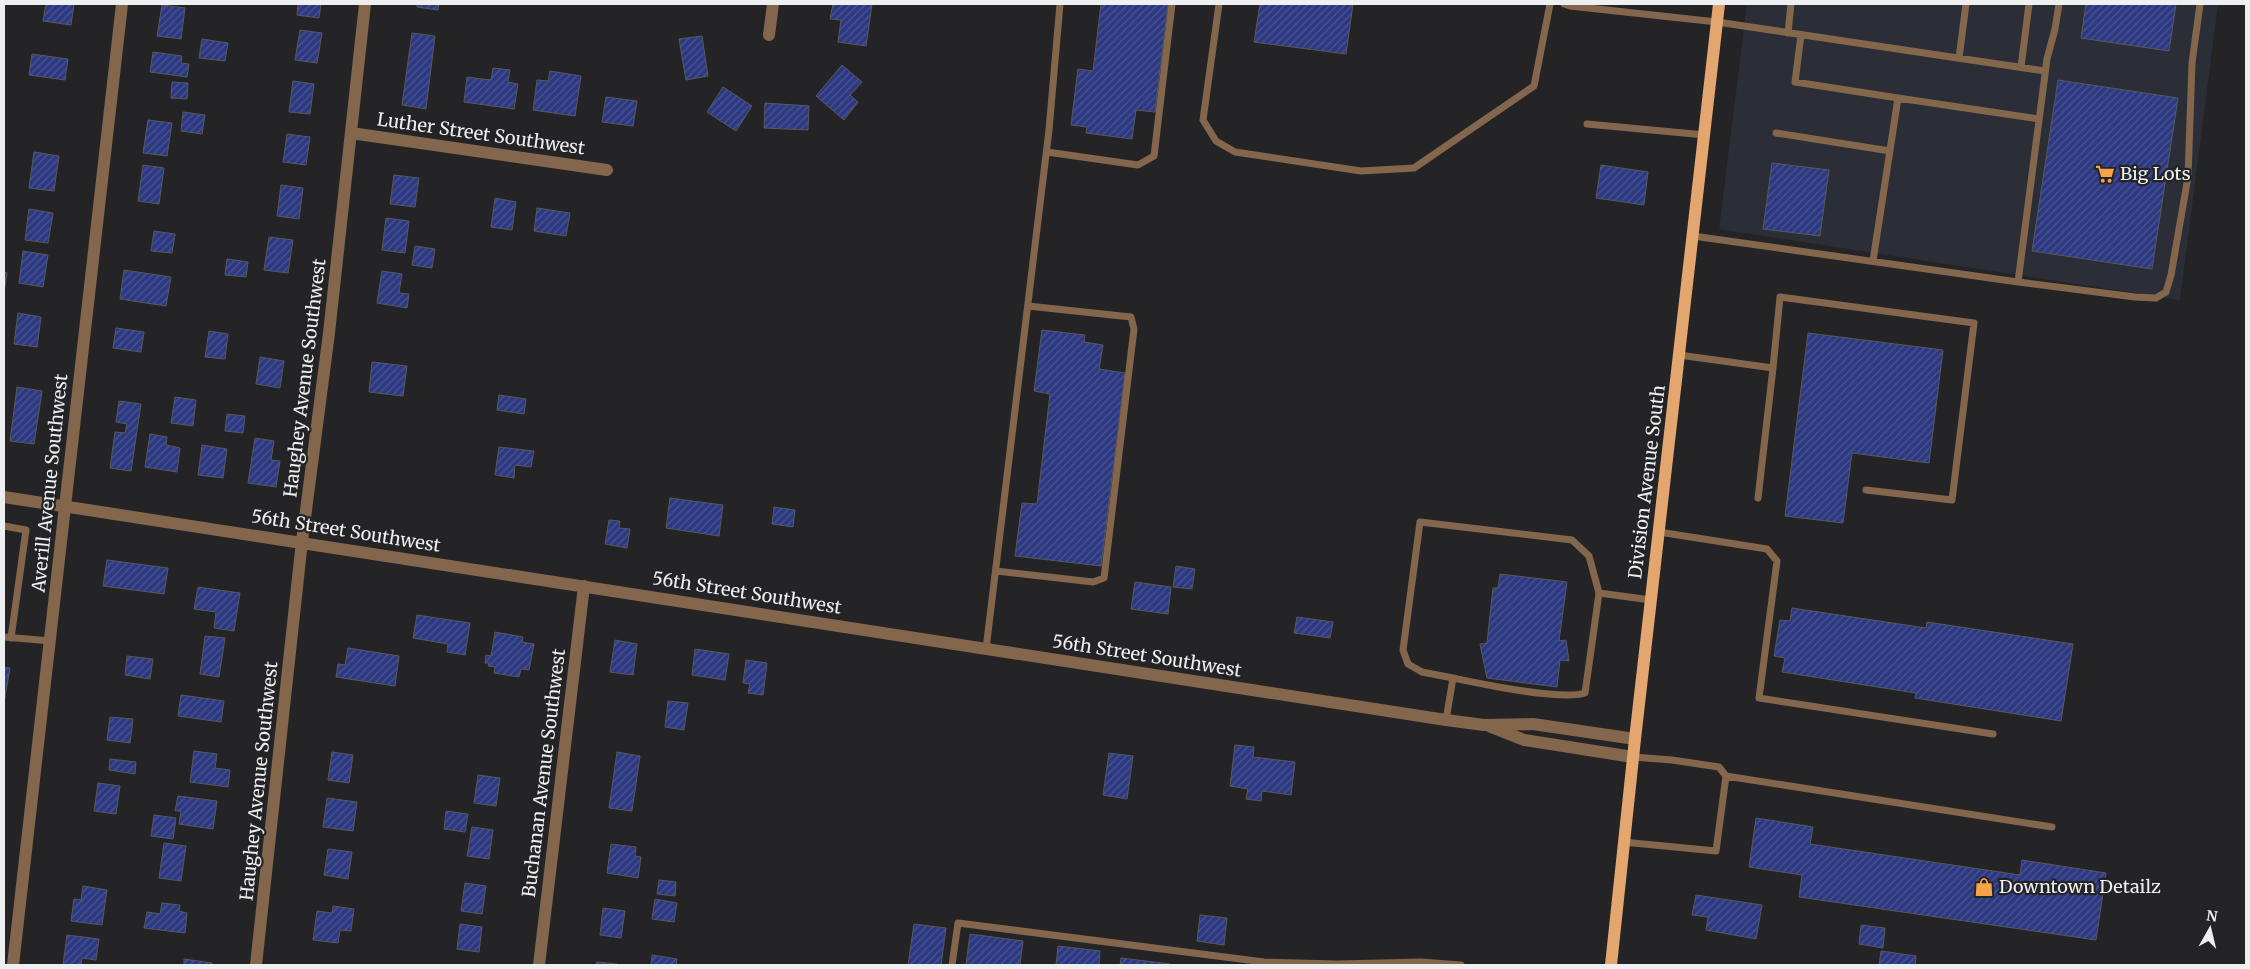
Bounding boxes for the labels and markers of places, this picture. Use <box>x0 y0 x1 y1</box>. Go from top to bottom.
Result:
place label: Big Lots <box>2120 162 2191 185</box>
supermarket icon: Big Lots <box>2094 163 2116 185</box>
place label: Downtown Detailz <box>1999 875 2161 898</box>
shop icon: Downtown Detailz <box>1973 876 1995 898</box>

